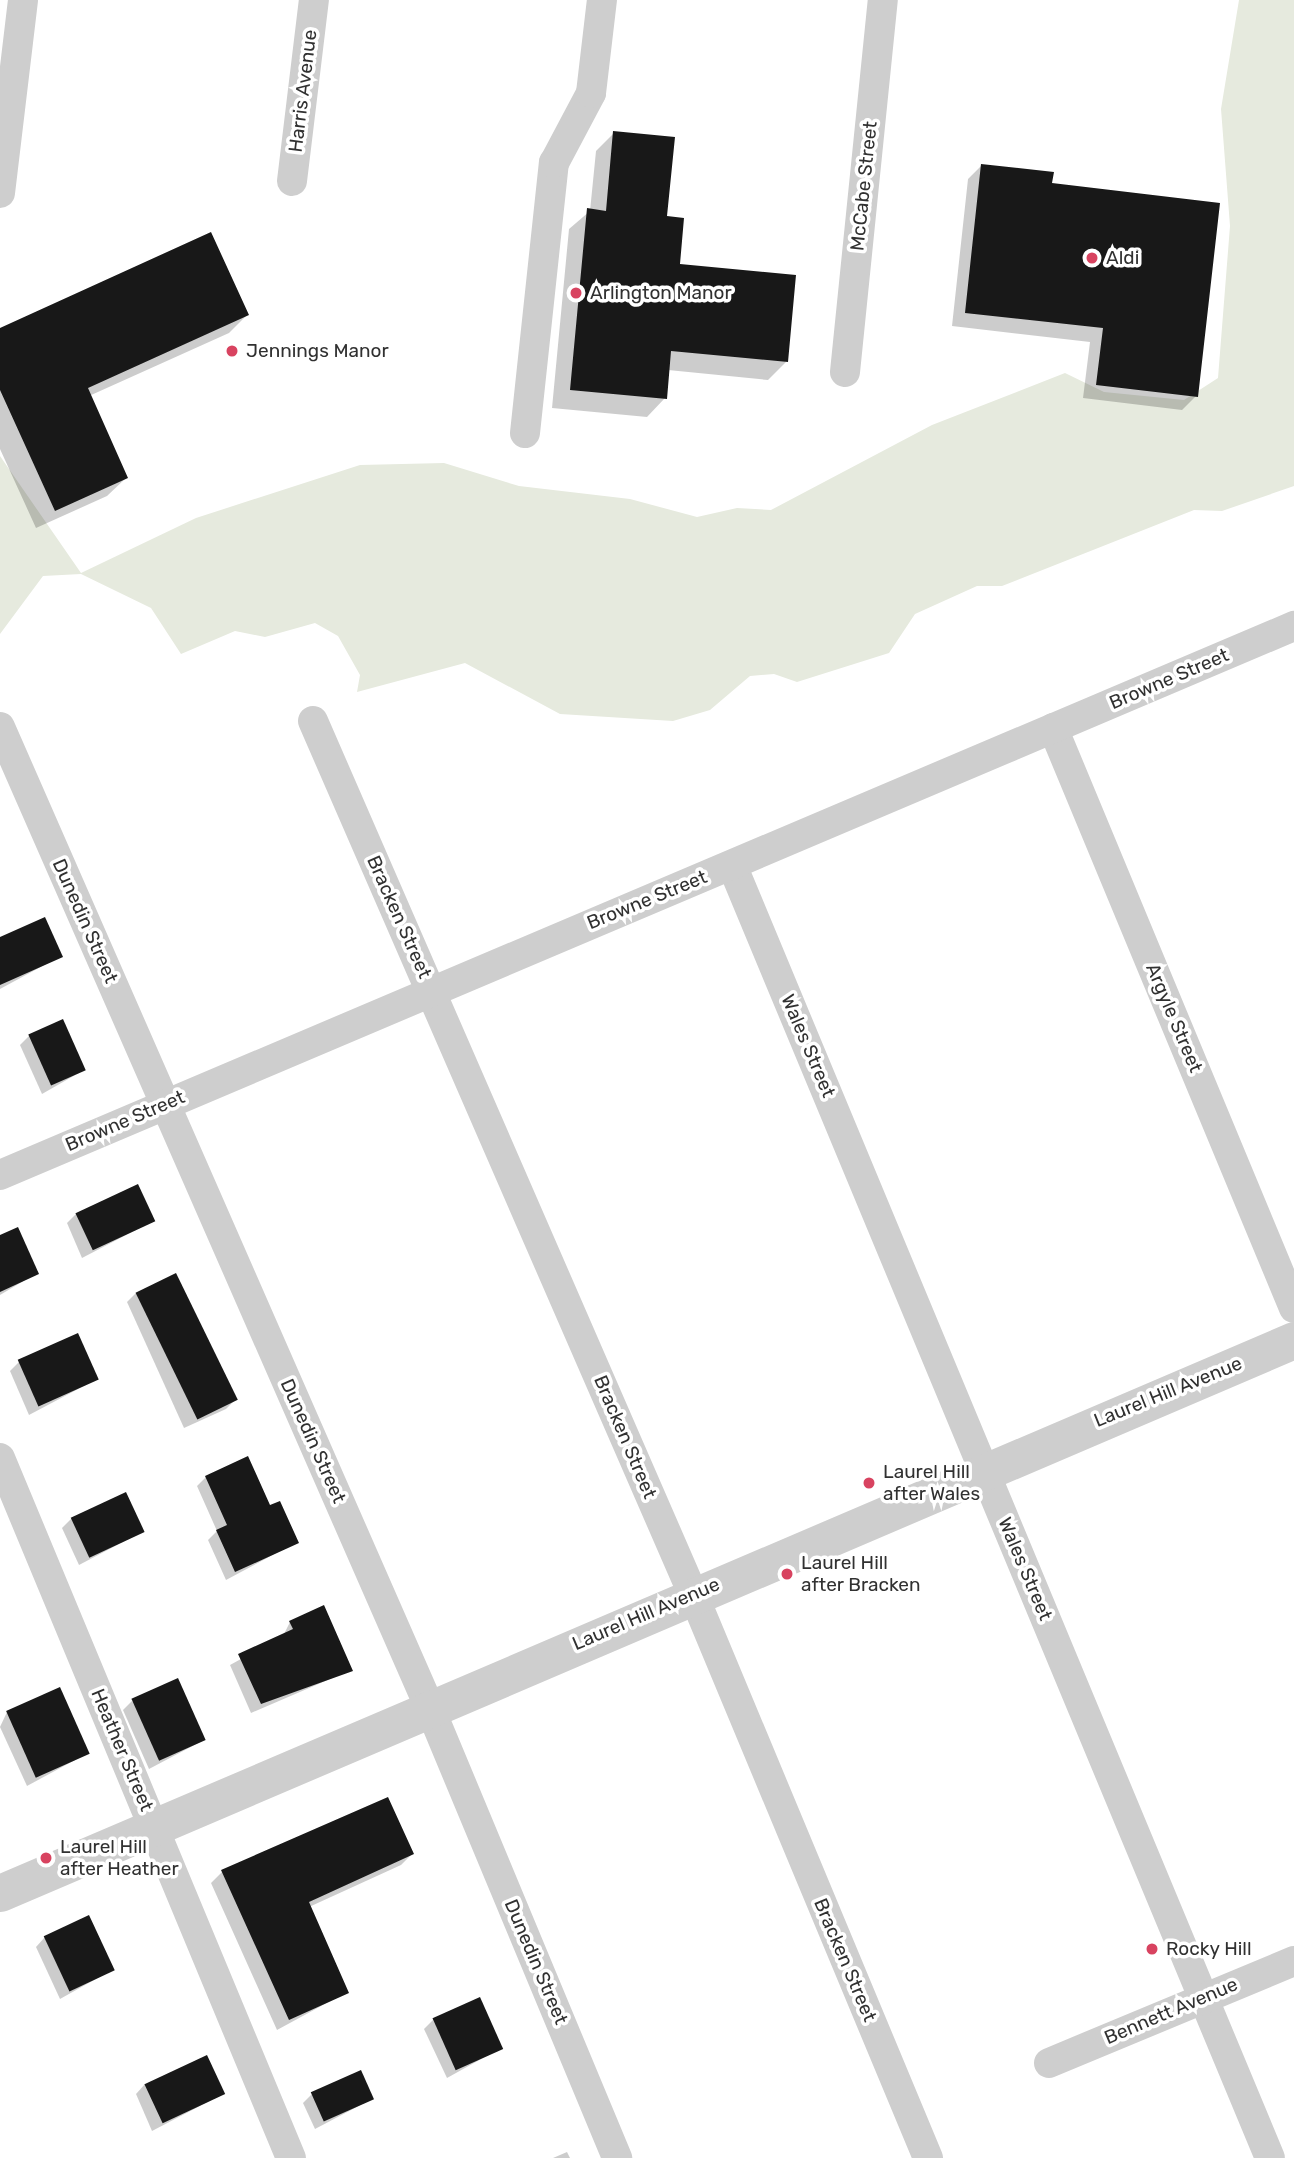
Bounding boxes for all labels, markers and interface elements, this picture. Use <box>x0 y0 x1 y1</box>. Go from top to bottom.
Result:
street label: Harris Avenue <box>284 28 322 154</box>
street label: McCabe Street <box>846 120 882 252</box>
place label: Aldi <box>1106 247 1139 269</box>
marker: Aldi <box>1084 250 1100 266</box>
place label: Arlington Manor <box>590 282 732 304</box>
marker: Arlington Manor <box>568 285 584 301</box>
place label: Jennings Manor <box>246 340 389 362</box>
marker: Jennings Manor <box>224 343 240 359</box>
street label: Browne Street <box>1106 644 1232 714</box>
street label: Bracken Street <box>362 852 436 982</box>
street label: Dunedin Street <box>47 855 123 987</box>
street label: Browne Street <box>584 866 710 934</box>
street label: Argyle Street <box>1141 960 1207 1076</box>
street label: Wales Street <box>776 991 840 1101</box>
street label: Browne Street <box>62 1086 188 1156</box>
street label: Laurel Hill Avenue <box>1090 1352 1246 1432</box>
street label: Bracken Street <box>589 1372 661 1502</box>
street label: Dunedin Street <box>275 1375 351 1507</box>
place label: Laurel Hill after Wales <box>883 1461 981 1505</box>
marker: Laurel Hill after Wales <box>861 1475 877 1491</box>
street label: Wales Street <box>993 1514 1057 1624</box>
place label: Laurel Hill after Bracken <box>801 1552 921 1596</box>
marker: Laurel Hill after Bracken <box>779 1566 795 1582</box>
street label: Laurel Hill Avenue <box>569 1573 723 1655</box>
street label: Heather Street <box>86 1685 158 1815</box>
place label: Laurel Hill after Heather <box>60 1836 179 1880</box>
marker: Laurel Hill after Heather <box>38 1850 54 1866</box>
street label: Bracken Street <box>809 1895 881 2025</box>
street label: Dunedin Street <box>499 1896 573 2028</box>
place label: Rocky Hill <box>1166 1938 1252 1960</box>
marker: Rocky Hill <box>1144 1941 1160 1957</box>
street label: Bennett Avenue <box>1101 1973 1241 2049</box>

